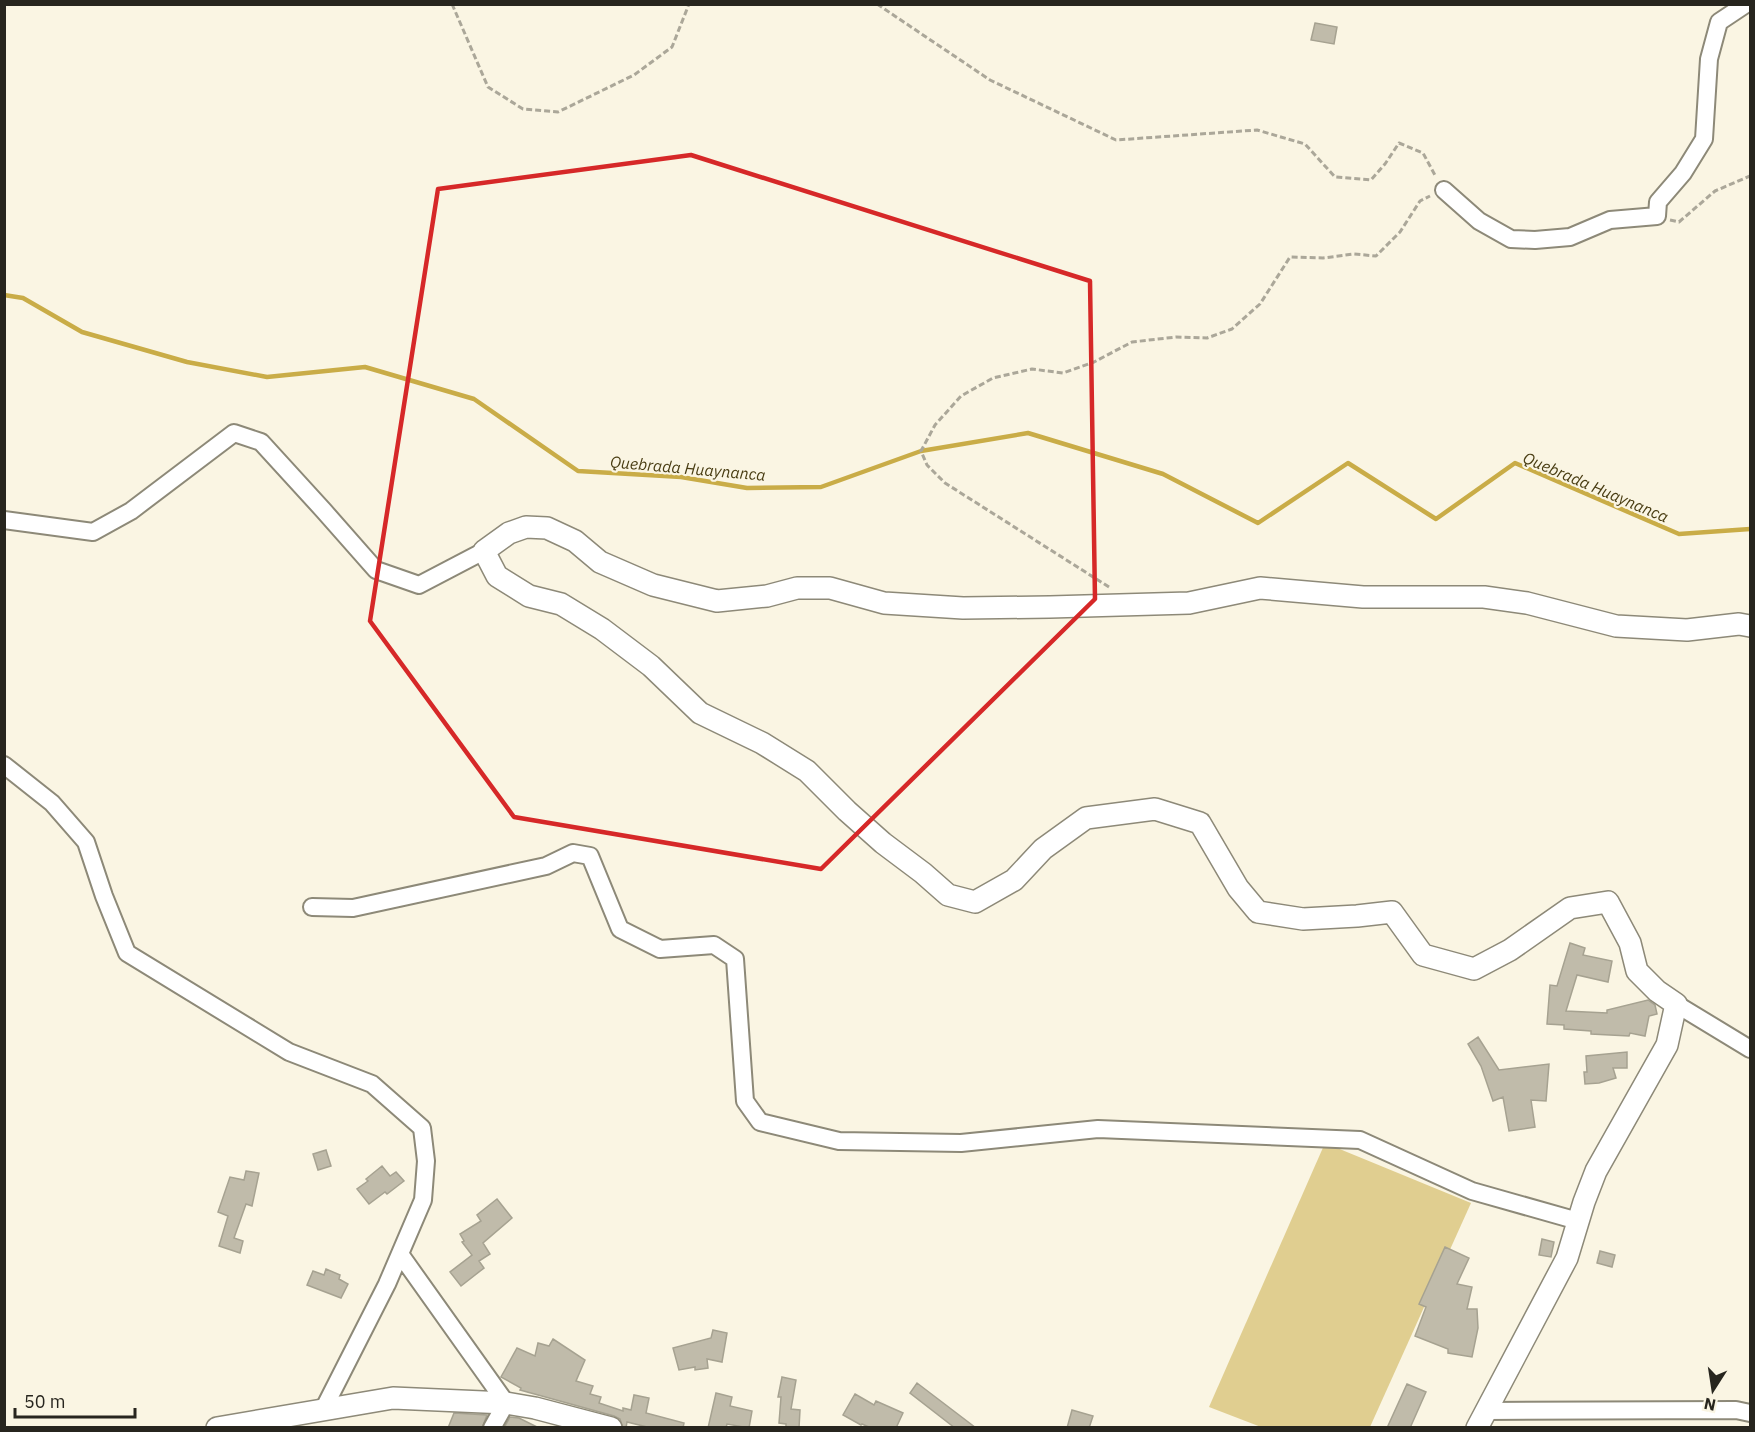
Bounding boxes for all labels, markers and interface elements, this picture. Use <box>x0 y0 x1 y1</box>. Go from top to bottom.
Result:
water label: Quebrada Huaynanca <box>1520 447 1672 527</box>
water label: Quebrada Huaynanca <box>609 451 767 485</box>
north arrow <box>1683 1360 1743 1420</box>
scale bar <box>15 1381 135 1419</box>
text: 50 m <box>24 1390 66 1413</box>
text: N <box>1702 1394 1718 1416</box>

